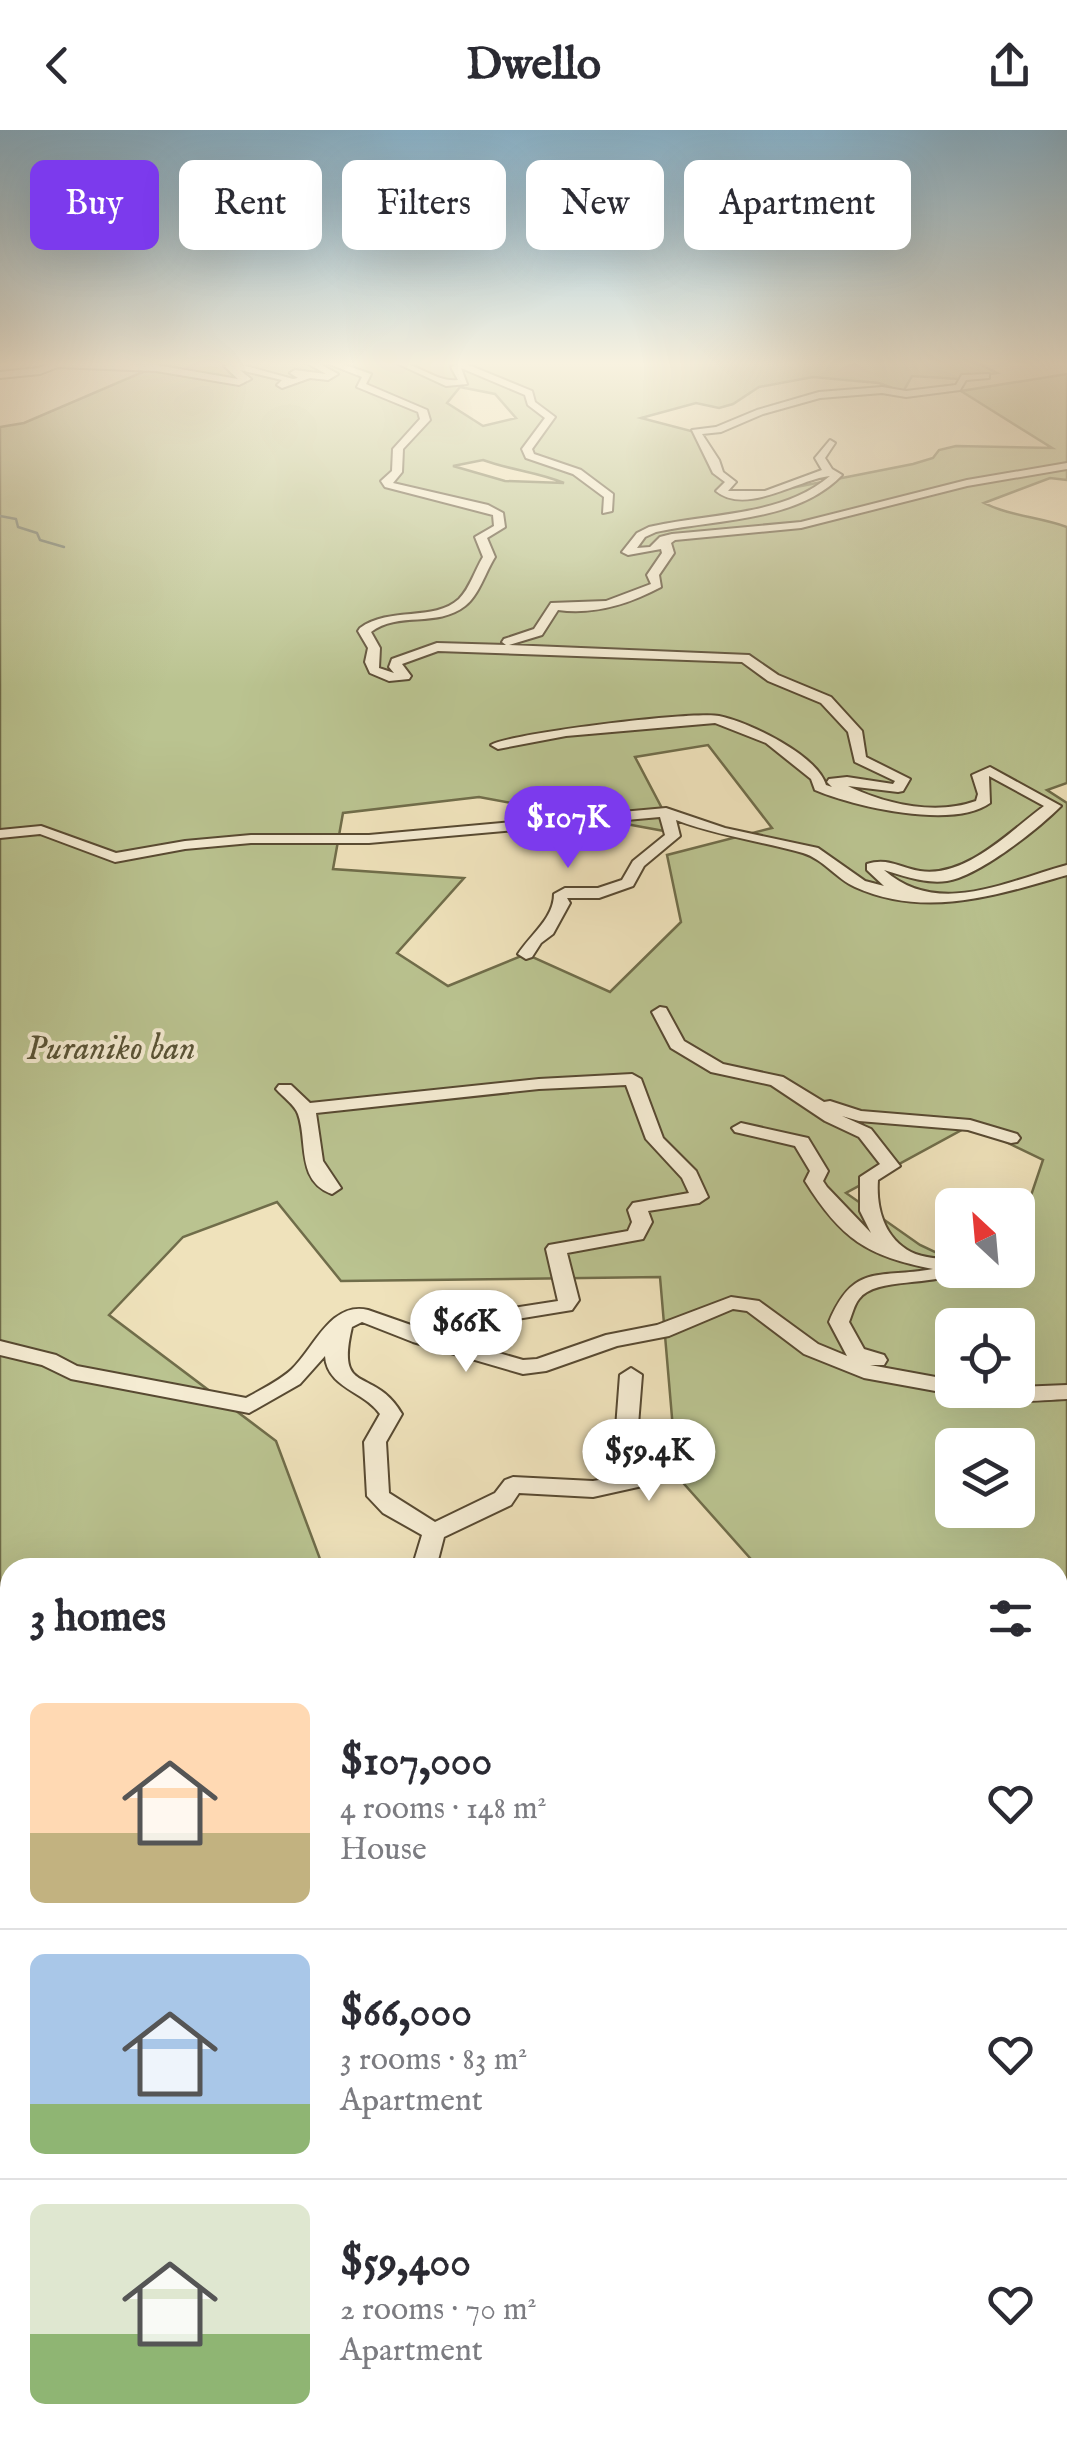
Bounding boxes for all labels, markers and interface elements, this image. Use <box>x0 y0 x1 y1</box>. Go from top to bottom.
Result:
text: Dwello <box>466 37 601 94</box>
icon: back <box>30 38 85 93</box>
icon: share <box>982 38 1037 93</box>
chip: Buy <box>30 160 159 250</box>
chip: Rent <box>179 160 322 250</box>
chip: Filters <box>342 160 506 250</box>
chip: New <box>526 160 664 250</box>
chip: Apartment <box>684 160 911 250</box>
pin: $107K <box>498 786 638 871</box>
text: $107K <box>526 798 610 839</box>
park label: Puraniko ban <box>26 1027 196 1072</box>
north arrow <box>935 1188 1035 1288</box>
map controls <box>935 1188 1035 1528</box>
pin: $66K <box>407 1290 525 1375</box>
text: $66K <box>432 1302 500 1343</box>
button: locate <box>935 1308 1035 1408</box>
pin: $59.4K <box>568 1419 730 1504</box>
button: layers <box>935 1428 1035 1528</box>
text: $59.4K <box>604 1431 694 1472</box>
icon: filters <box>983 1591 1038 1646</box>
text: 3 homes <box>30 1592 166 1645</box>
text: $107,000 <box>340 1736 492 1789</box>
icon: home <box>110 1743 230 1863</box>
icon: heart <box>983 1776 1038 1831</box>
text: 4 rooms · 148 m² <box>340 1789 547 1830</box>
text: House <box>340 1830 427 1871</box>
text: $66,000 <box>340 1987 472 2040</box>
icon: home <box>110 1994 230 2114</box>
icon: heart <box>983 2027 1038 2082</box>
text: 3 rooms · 83 m² <box>340 2040 527 2081</box>
text: Apartment <box>340 2081 483 2122</box>
text: $59,400 <box>340 2237 471 2290</box>
icon: home <box>110 2244 230 2364</box>
icon: heart <box>983 2277 1038 2332</box>
text: 2 rooms · 70 m² <box>340 2290 537 2331</box>
text: Apartment <box>340 2331 483 2372</box>

